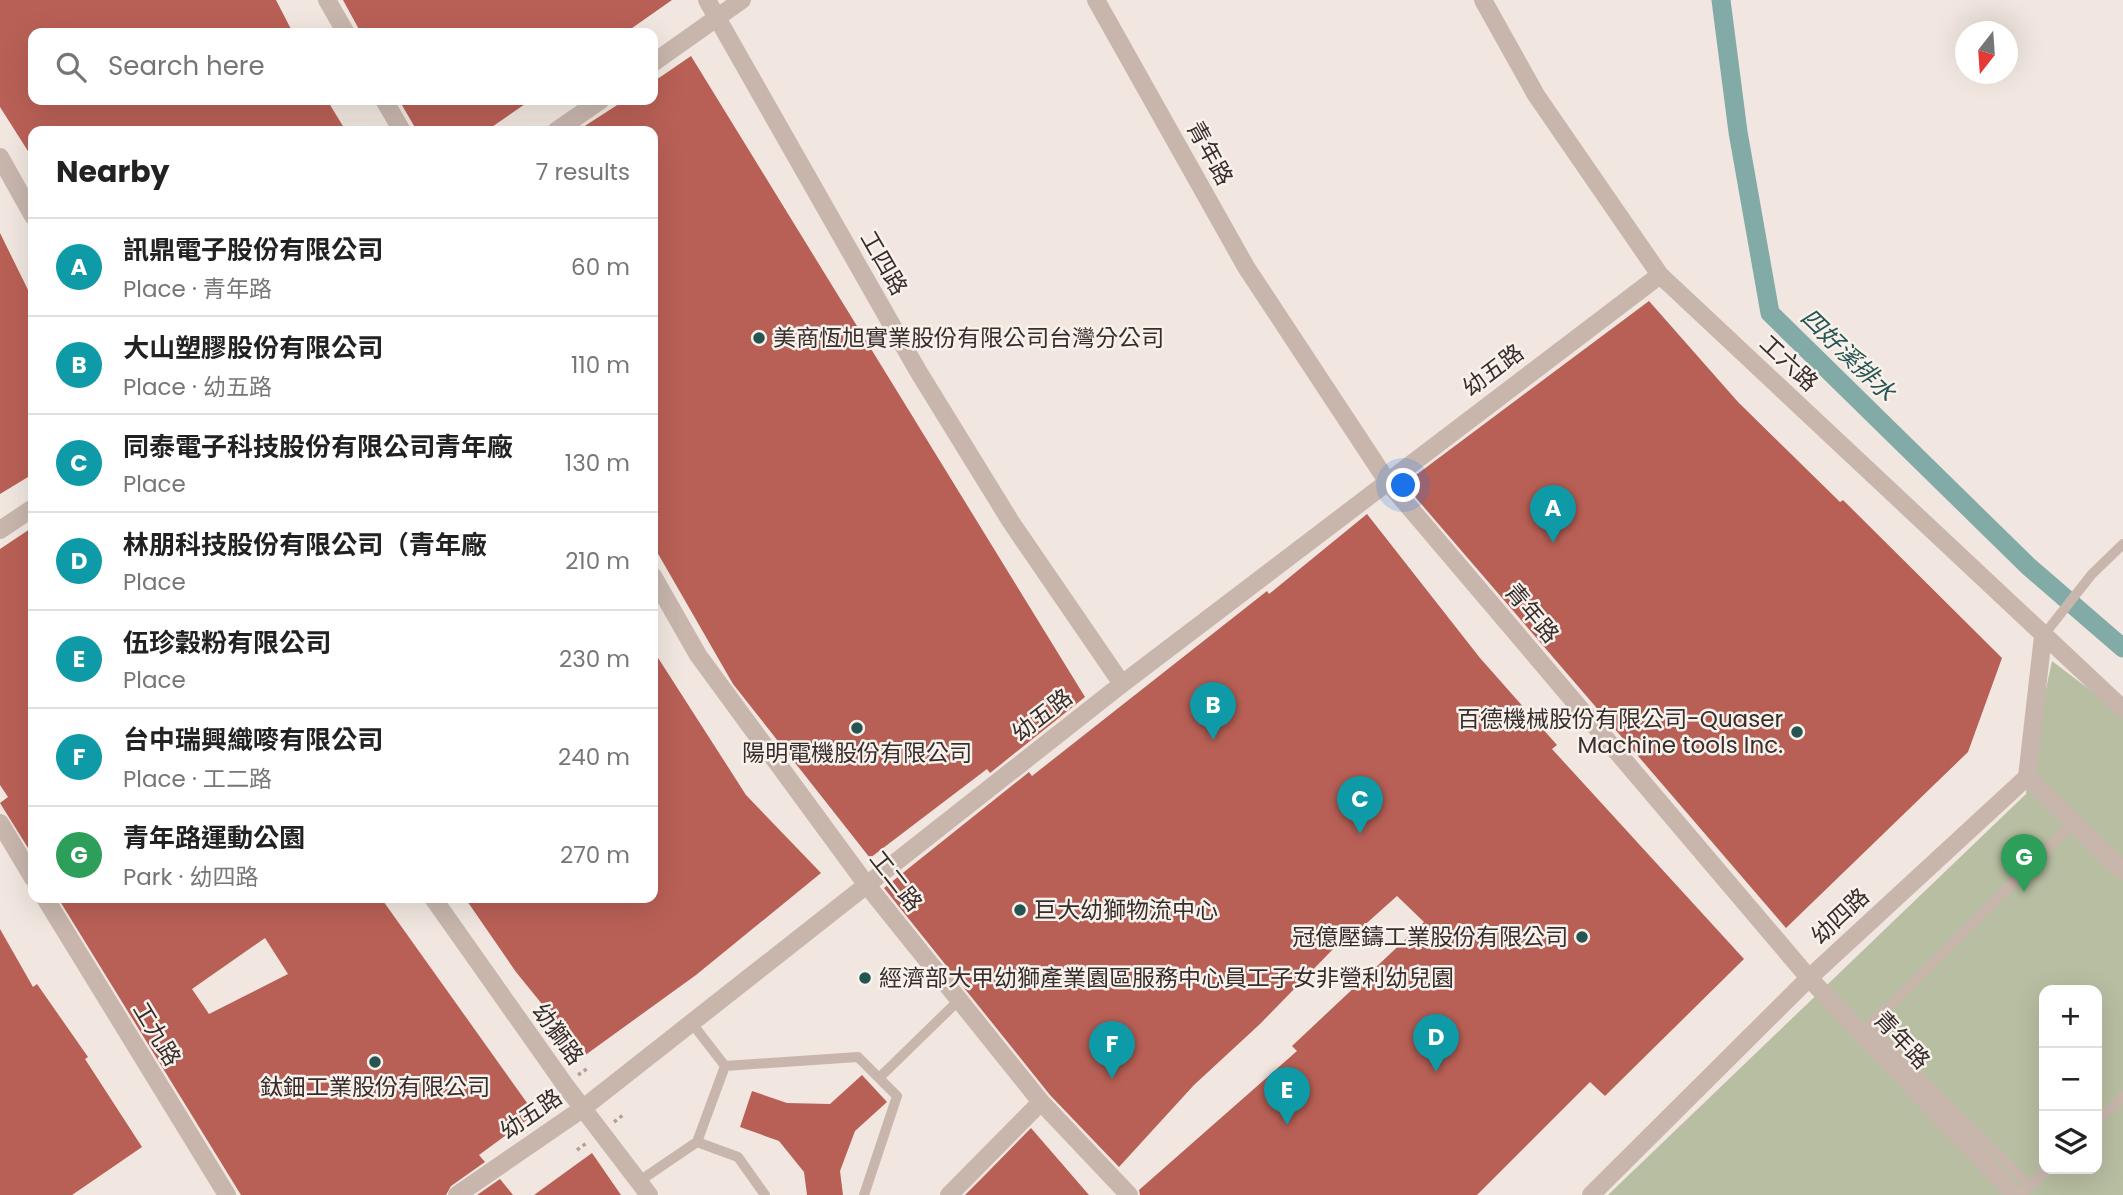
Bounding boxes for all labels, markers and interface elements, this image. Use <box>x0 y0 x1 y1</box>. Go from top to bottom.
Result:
north arrow <box>1955 21 2018 84</box>
search box <box>28 28 658 105</box>
icon: search <box>52 48 90 86</box>
text: Search here <box>108 48 265 84</box>
street label: 青年路 <box>1179 115 1241 191</box>
text: Nearby <box>56 150 170 193</box>
text: 7 results <box>536 156 630 188</box>
street label: 工四路 <box>853 225 915 301</box>
text: 訊鼎電子股份有限公司 <box>123 232 383 268</box>
text: A <box>71 251 87 283</box>
text: 60 m <box>571 251 630 283</box>
text: Place · 青年路 <box>123 273 272 305</box>
water label: 四好溪排水 <box>1794 301 1904 409</box>
place label: 美商恆旭實業股份有限公司台灣分公司 <box>773 322 1164 354</box>
street label: 工六路 <box>1753 328 1825 398</box>
text: 大山塑膠股份有限公司 <box>123 330 383 366</box>
marker: 美商恆旭實業股份有限公司台灣分公司 <box>751 330 767 346</box>
street label: 幼五路 <box>1456 336 1530 404</box>
text: B <box>71 349 87 381</box>
text: 110 m <box>571 349 630 381</box>
text: Place · 幼五路 <box>123 371 272 403</box>
text: 同泰電子科技股份有限公司青年廠 <box>123 429 513 465</box>
text: C <box>70 447 88 479</box>
text: 130 m <box>565 447 630 479</box>
text: Place <box>123 468 186 500</box>
your location <box>1386 468 1420 502</box>
pin: A <box>1530 485 1576 543</box>
text: 林朋科技股份有限公司（青年廠 <box>123 527 487 563</box>
text: D <box>71 545 87 577</box>
text: 210 m <box>565 545 630 577</box>
text: Place <box>123 566 186 598</box>
street label: 青年路 <box>1498 576 1566 650</box>
text: 伍珍穀粉有限公司 <box>123 625 331 661</box>
text: E <box>73 643 85 675</box>
text: 230 m <box>559 643 630 675</box>
text: Place <box>123 664 186 696</box>
street label: 幼五路 <box>1005 681 1079 749</box>
pin: B <box>1190 682 1236 740</box>
place label: 百德機械股份有限公司-Quaser Machine tools Inc. <box>1457 703 1783 761</box>
marker: 陽明電機股份有限公司 <box>849 720 865 736</box>
text: 台中瑞興織嘜有限公司 <box>123 722 383 758</box>
marker: 百德機械股份有限公司-Quaser Machine tools Inc. <box>1789 724 1805 740</box>
place label: 陽明電機股份有限公司 <box>742 737 972 769</box>
text: F <box>73 741 85 773</box>
text: 240 m <box>558 741 630 773</box>
text: Place · 工二路 <box>123 763 272 795</box>
pin: C <box>1337 776 1383 834</box>
text: 青年路運動公園 <box>123 820 305 856</box>
pin: G <box>2001 834 2047 892</box>
text: G <box>70 839 88 871</box>
text: 270 m <box>560 839 630 871</box>
street label: 工二路 <box>862 844 930 918</box>
text: Park · 幼四路 <box>123 861 258 893</box>
street label: 幼四路 <box>1804 881 1876 951</box>
place label: 巨大幼獅物流中心 <box>1034 894 1218 926</box>
marker: 巨大幼獅物流中心 <box>1012 902 1028 918</box>
place label: 冠億壓鑄工業股份有限公司 <box>1292 921 1568 953</box>
marker: 冠億壓鑄工業股份有限公司 <box>1574 929 1590 945</box>
place label: 經濟部大甲幼獅產業園區服務中心員工子女非營利幼兒園 <box>879 962 1454 994</box>
marker: 經濟部大甲幼獅產業園區服務中心員工子女非營利幼兒園 <box>857 970 873 986</box>
map controls <box>2039 985 2102 1174</box>
button: + <box>2039 985 2102 1048</box>
street label: 工九路 <box>126 996 188 1072</box>
street label: 幼獅路 <box>525 997 591 1071</box>
street label: 青年路 <box>1867 1004 1937 1076</box>
pin: D <box>1413 1014 1459 1072</box>
pin: F <box>1089 1021 1135 1079</box>
button: − <box>2039 1048 2102 1111</box>
marker: 鈦鈿工業股份有限公司 <box>367 1054 383 1070</box>
pin: E <box>1264 1067 1310 1125</box>
place label: 鈦鈿工業股份有限公司 <box>260 1071 490 1103</box>
street label: 幼五路 <box>494 1081 568 1147</box>
button: layers <box>2039 1111 2102 1174</box>

